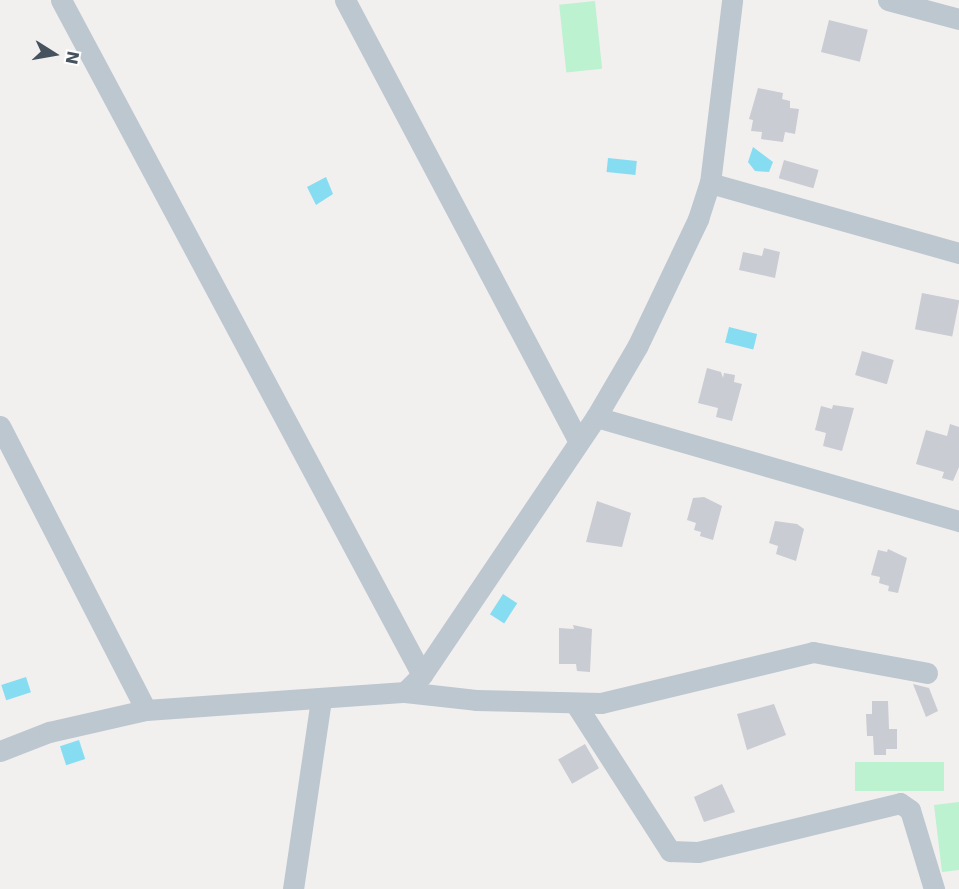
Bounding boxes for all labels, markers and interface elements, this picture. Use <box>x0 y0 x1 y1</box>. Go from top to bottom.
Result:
north arrow <box>24 24 84 84</box>
text: N <box>62 49 83 66</box>

